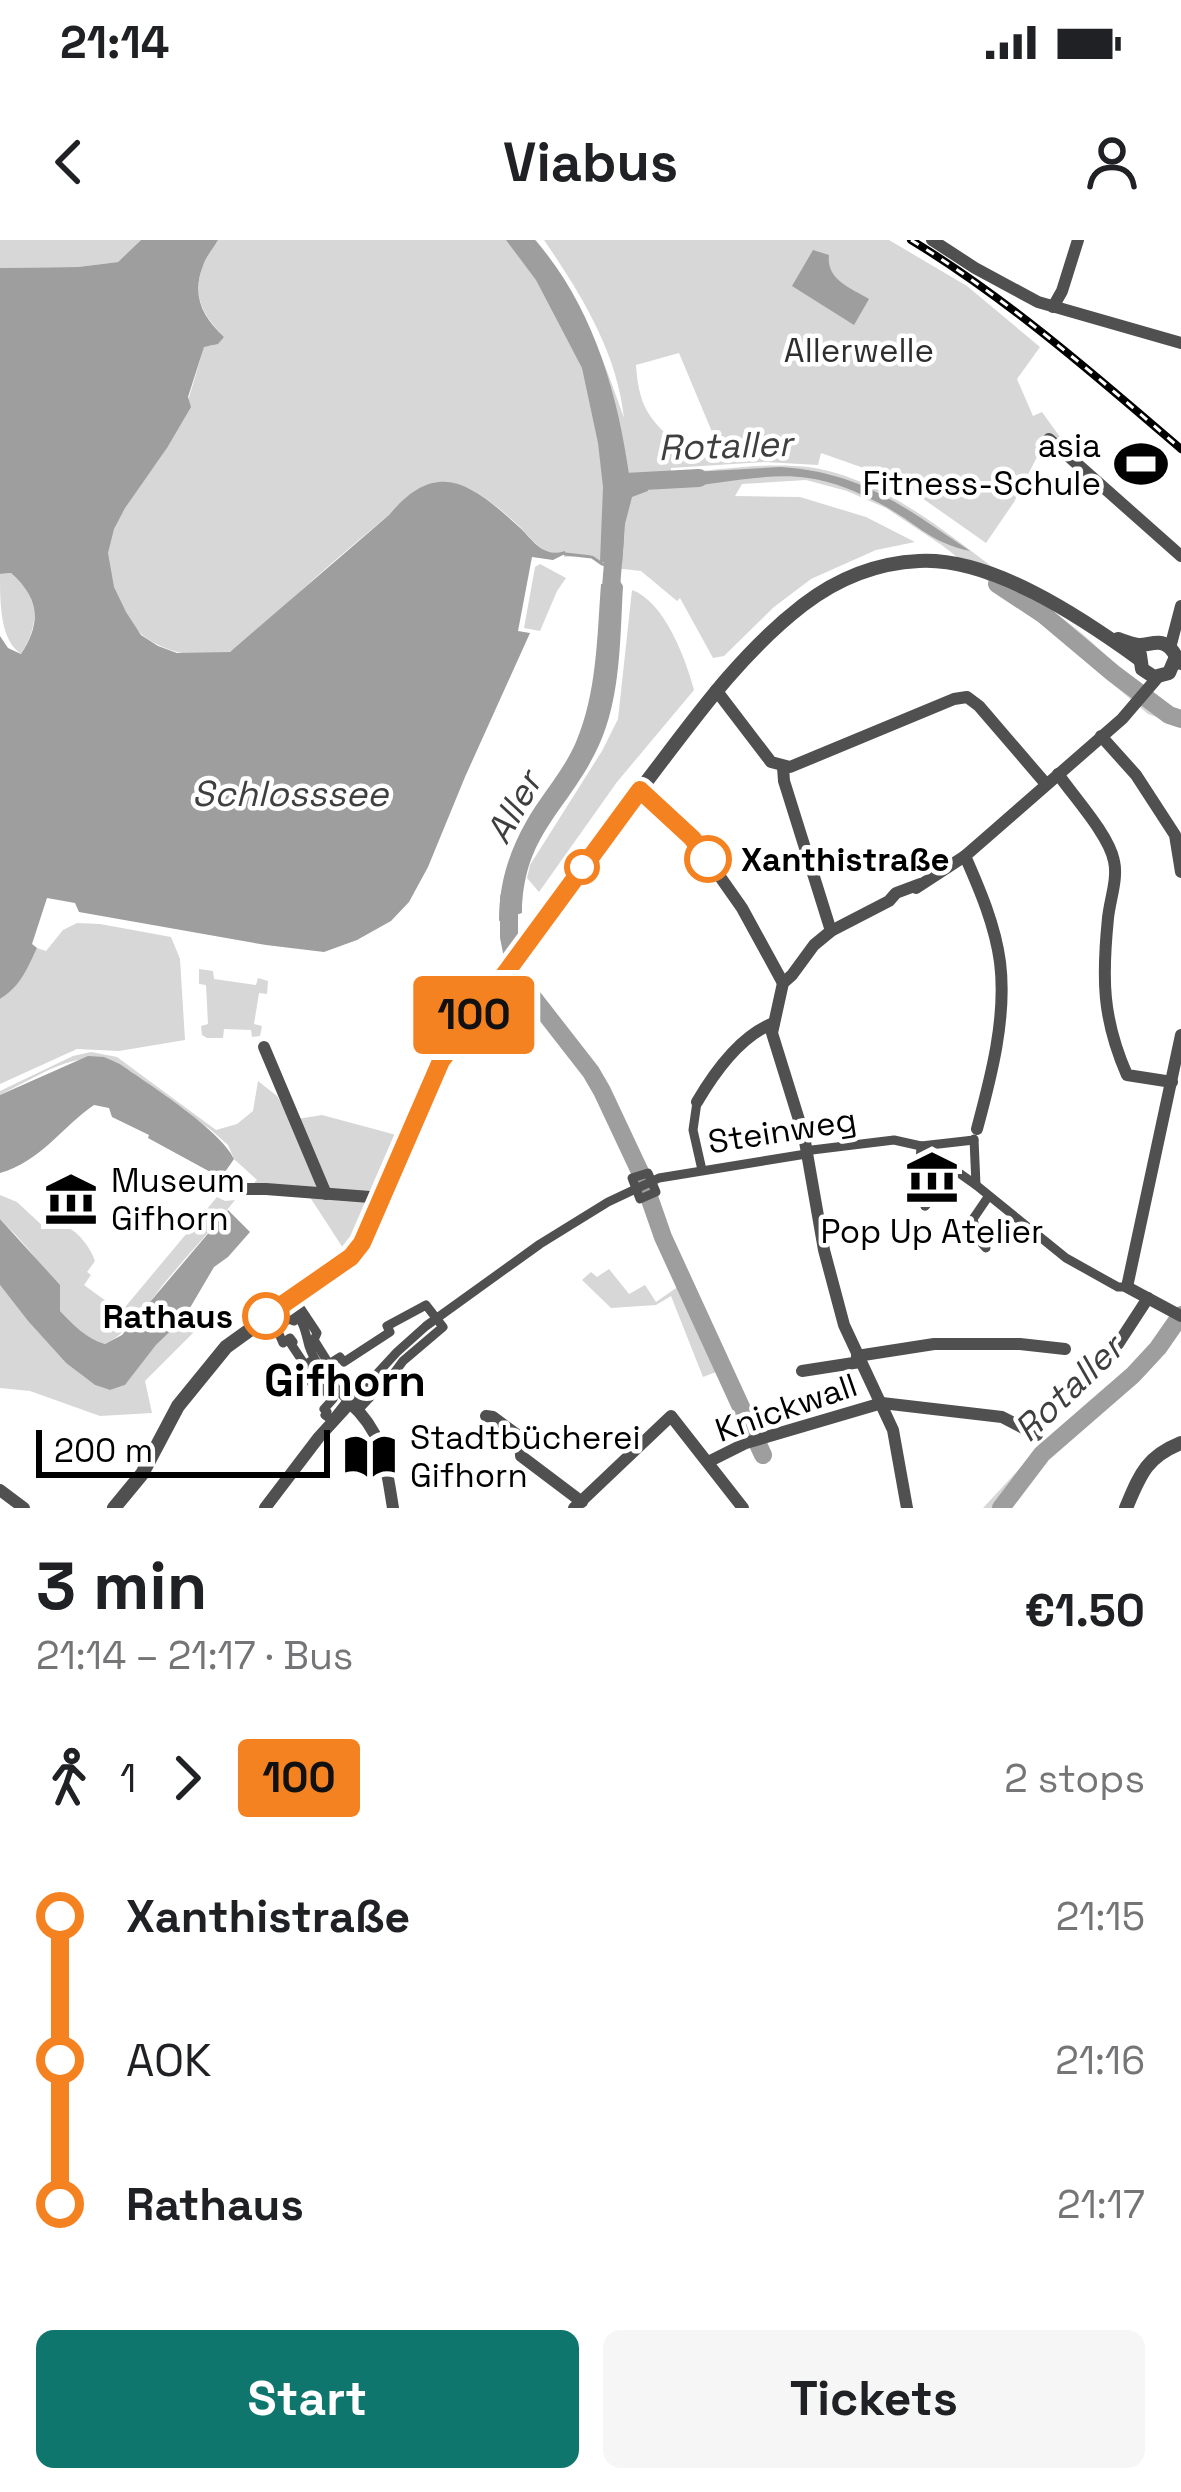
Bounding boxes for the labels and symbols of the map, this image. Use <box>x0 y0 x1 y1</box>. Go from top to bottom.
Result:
park label: Allerwelle <box>784 330 934 372</box>
water label: Rotaller <box>657 421 796 471</box>
place label: asia Fitness-Schule <box>863 425 1101 505</box>
sports icon: asia Fitness-Schule <box>1112 435 1170 493</box>
water label: Aller <box>476 760 554 852</box>
water label: Schlosssee <box>192 771 390 817</box>
marker: Xanthistraße <box>686 837 730 881</box>
place label: Xanthistraße <box>741 839 950 881</box>
unlabelled marker <box>566 851 598 883</box>
line badge: 100 <box>405 976 543 1054</box>
street label: Steinweg <box>705 1099 859 1163</box>
museum icon: Pop Up Atelier <box>903 1148 961 1206</box>
place label: Museum Gifhorn <box>111 1160 245 1240</box>
museum icon: Museum Gifhorn <box>42 1170 100 1228</box>
place label: Pop Up Atelier <box>820 1211 1044 1253</box>
marker: Rathaus <box>244 1294 288 1338</box>
place label: Rathaus <box>103 1296 233 1338</box>
water label: Rotaller <box>1005 1323 1135 1452</box>
district label: Gifhorn <box>264 1352 426 1409</box>
street label: Knickwall <box>710 1364 863 1452</box>
place label: Stadtbücherei Gifhorn <box>410 1417 641 1497</box>
scale bar <box>36 1424 330 1477</box>
library icon: Stadtbücherei Gifhorn <box>341 1427 399 1485</box>

